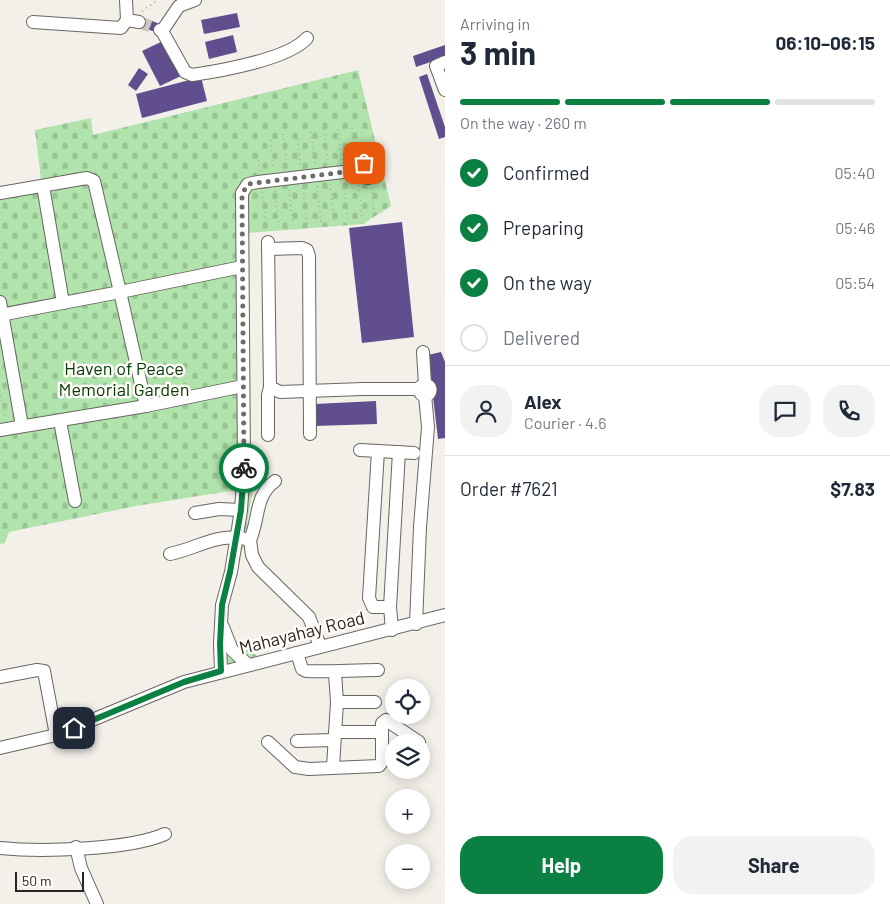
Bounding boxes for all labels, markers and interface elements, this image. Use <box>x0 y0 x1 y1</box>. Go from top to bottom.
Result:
text: Arriving in <box>460 14 530 33</box>
text: 06:10–06:15 <box>776 31 875 54</box>
text: 3 min <box>460 33 536 71</box>
text: On the way · 260 m <box>460 113 587 132</box>
pin <box>343 142 385 184</box>
icon: bag <box>350 149 378 177</box>
icon: check <box>460 159 488 187</box>
text: Confirmed <box>503 161 590 184</box>
text: 05:40 <box>834 163 875 182</box>
icon: check <box>460 214 488 242</box>
text: Preparing <box>503 216 584 239</box>
text: 05:46 <box>835 218 875 237</box>
icon: check <box>460 269 488 297</box>
text: On the way <box>503 271 592 294</box>
text: 05:54 <box>835 273 875 292</box>
text: Delivered <box>503 326 580 349</box>
park label: Haven of Peace Memorial Garden <box>59 357 189 400</box>
button: person <box>460 385 512 437</box>
button: chat <box>759 385 811 437</box>
button: phone <box>823 385 875 437</box>
text: Alex <box>524 390 562 413</box>
text: Courier · 4.6 <box>524 413 607 432</box>
courier <box>219 443 269 493</box>
icon: bike <box>230 454 258 482</box>
text: Order #7621 <box>460 477 558 500</box>
text: $7.83 <box>830 477 875 500</box>
street label: Mahayahay Road <box>237 606 367 658</box>
map controls <box>385 679 430 889</box>
button: locate <box>385 679 430 724</box>
pin <box>53 707 95 749</box>
icon: home <box>60 714 88 742</box>
button: layers <box>385 734 430 779</box>
button: + <box>385 789 430 834</box>
button: Help <box>460 836 663 894</box>
button: Share <box>673 836 875 894</box>
button: − <box>385 844 430 889</box>
scale bar <box>15 869 84 892</box>
text: 50 m <box>22 872 51 889</box>

